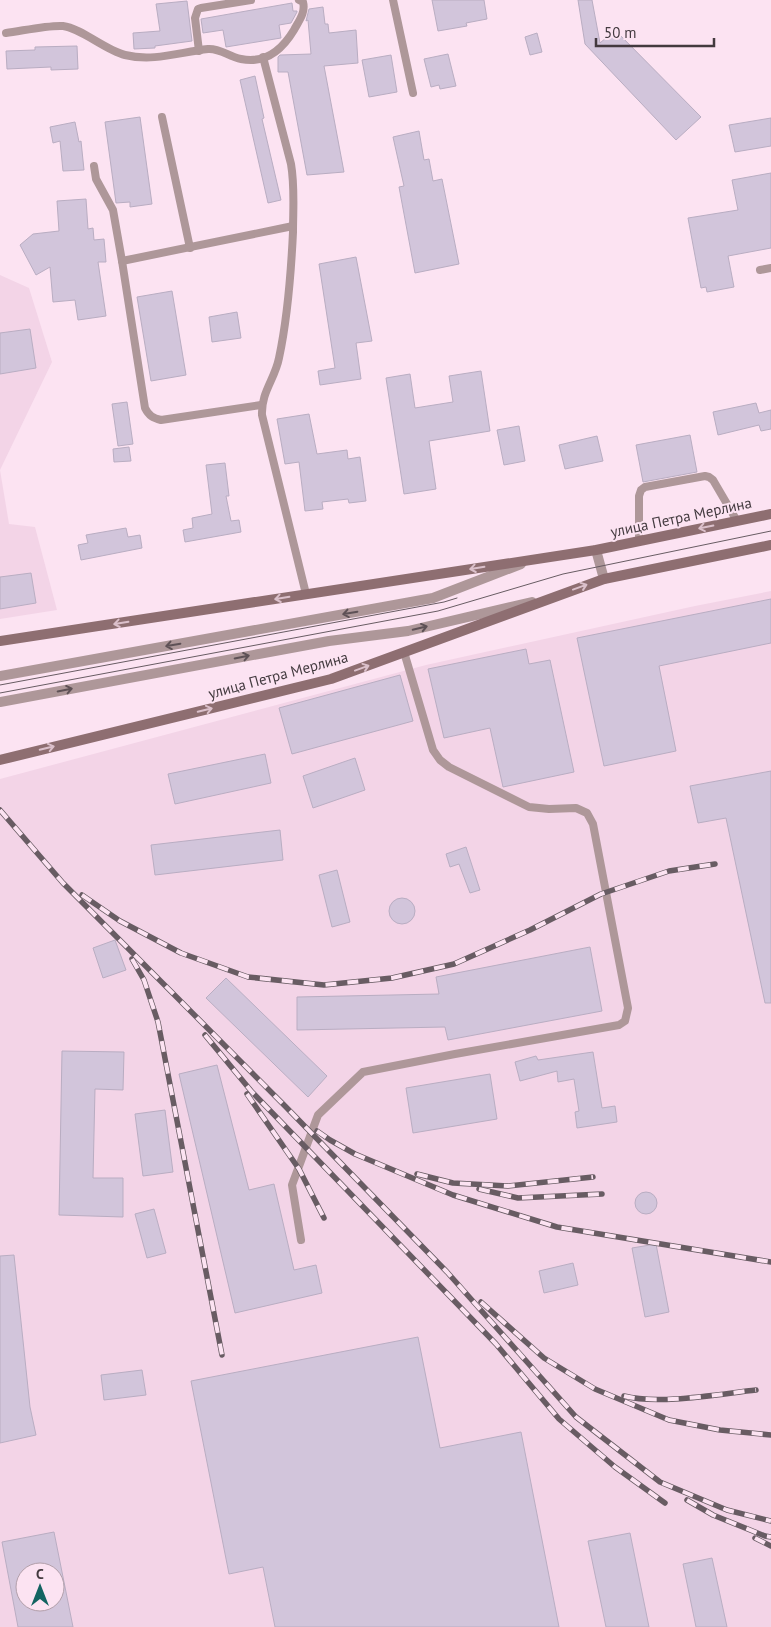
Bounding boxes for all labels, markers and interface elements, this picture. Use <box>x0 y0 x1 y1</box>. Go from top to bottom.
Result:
scale bar <box>596 15 714 47</box>
text: 50 m <box>604 23 637 42</box>
street label: улица Петра Мерлина <box>609 493 753 541</box>
one-way arrow <box>698 523 714 532</box>
one-way arrow <box>470 563 486 573</box>
one-way arrow <box>572 582 587 591</box>
one-way arrow <box>274 593 290 603</box>
one-way arrow <box>343 608 359 618</box>
one-way arrow <box>114 618 130 628</box>
one-way arrow <box>411 623 427 632</box>
one-way arrow <box>166 640 182 650</box>
street label: улица Петра Мерлина <box>206 647 350 703</box>
one-way arrow <box>234 652 250 661</box>
one-way arrow <box>354 663 369 672</box>
one-way arrow <box>57 684 73 694</box>
one-way arrow <box>197 705 213 714</box>
one-way arrow <box>39 743 55 753</box>
north arrow <box>15 1562 65 1612</box>
text: С <box>36 1565 44 1583</box>

